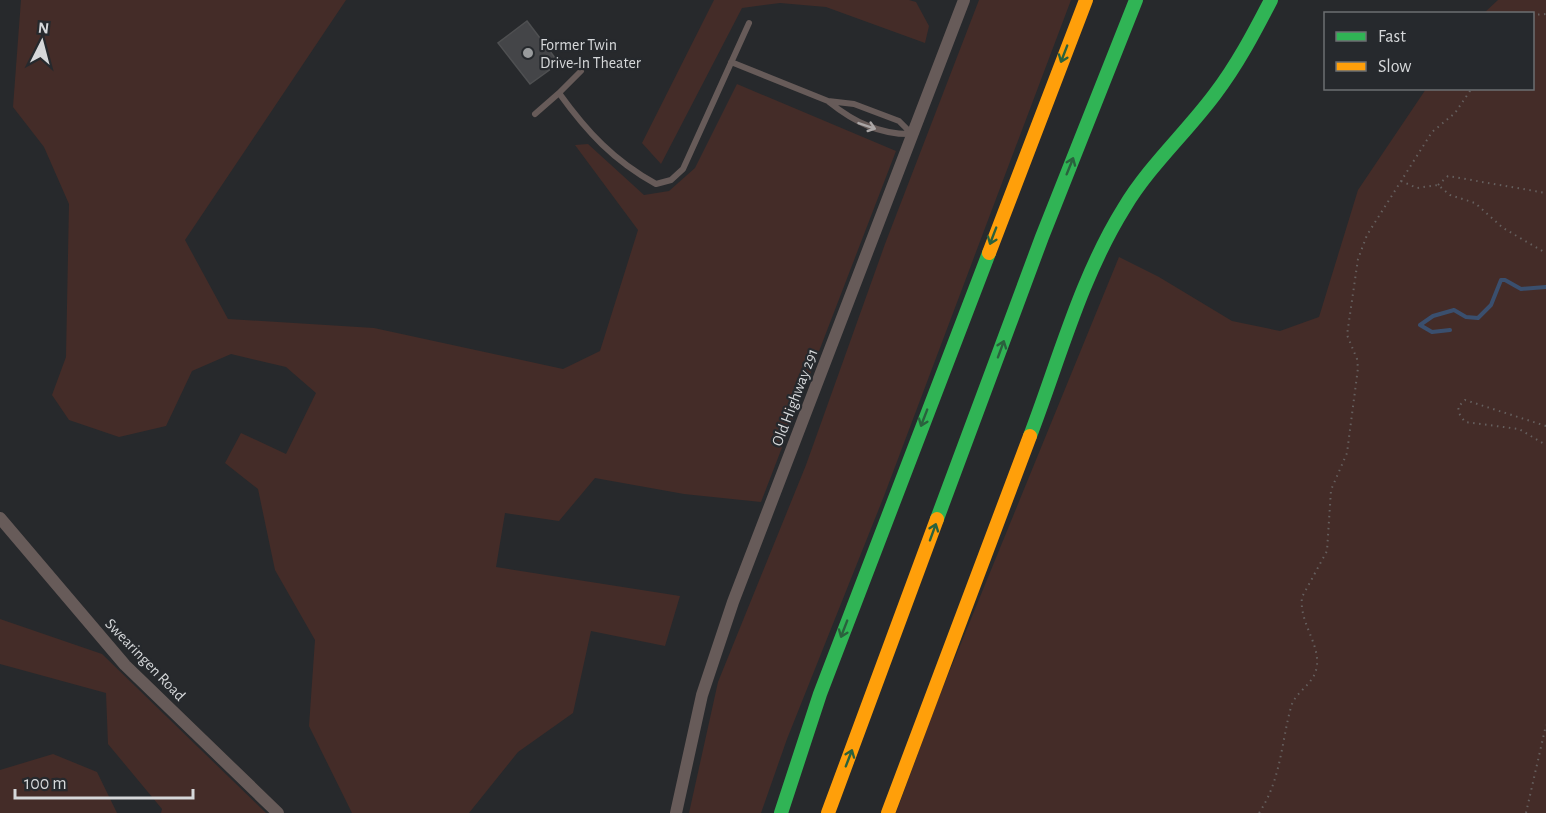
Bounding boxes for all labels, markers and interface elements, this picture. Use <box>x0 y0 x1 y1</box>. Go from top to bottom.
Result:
north arrow <box>12 12 72 72</box>
legend <box>1324 12 1534 90</box>
text: N <box>37 20 50 37</box>
text: Fast <box>1378 28 1406 46</box>
place label: Former Twin Drive-In Theater <box>540 37 642 71</box>
one-way arrow <box>1058 45 1069 63</box>
marker: Former Twin Drive-In Theater <box>521 46 535 60</box>
text: Slow <box>1378 58 1411 76</box>
one-way arrow <box>857 121 876 132</box>
one-way arrow <box>1065 158 1076 176</box>
one-way arrow <box>987 226 998 245</box>
one-way arrow <box>996 340 1007 358</box>
street label: Old Highway 291 <box>769 346 822 449</box>
one-way arrow <box>918 409 929 427</box>
one-way arrow <box>929 523 940 541</box>
street label: Swearingen Road <box>102 615 188 704</box>
one-way arrow <box>838 619 849 638</box>
one-way arrow <box>844 750 855 768</box>
scale bar <box>15 762 194 800</box>
text: 100 m <box>24 775 67 793</box>

